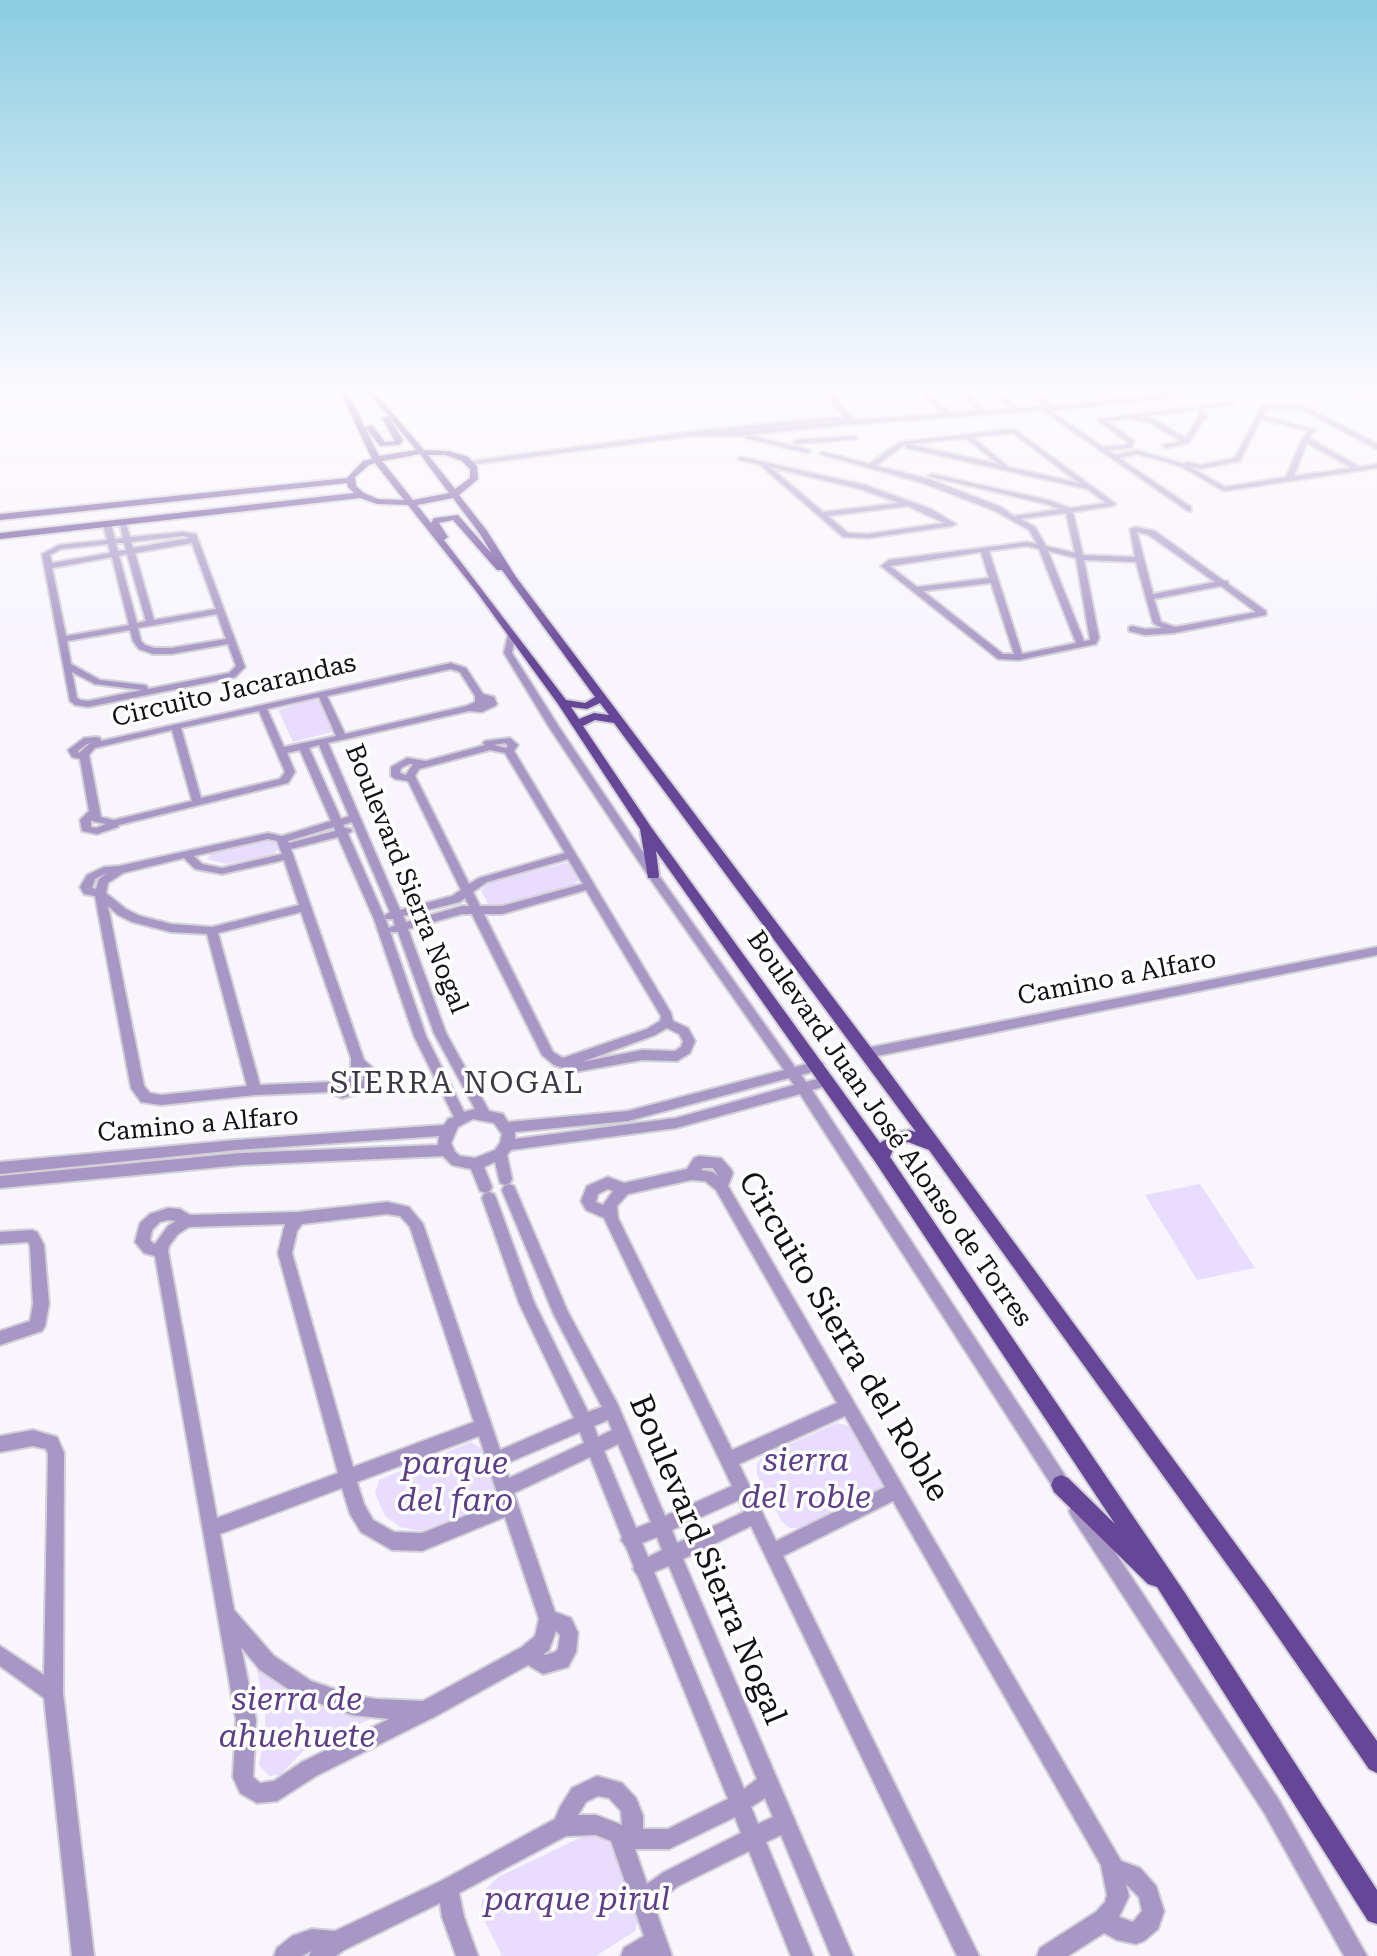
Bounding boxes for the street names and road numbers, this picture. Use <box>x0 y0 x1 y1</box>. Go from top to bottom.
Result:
street label: Circuito Jacarandas <box>109 648 359 734</box>
street label: Boulevard Sierra Nogal <box>338 740 474 1018</box>
street label: Boulevard Juan José Alonso de Torres <box>740 925 1038 1333</box>
street label: Camino a Alfaro <box>1015 943 1219 1013</box>
street label: Camino a Alfaro <box>96 1101 300 1149</box>
street label: Circuito Sierra del Roble <box>729 1165 957 1509</box>
street label: Boulevard Sierra Nogal <box>620 1390 794 1730</box>

